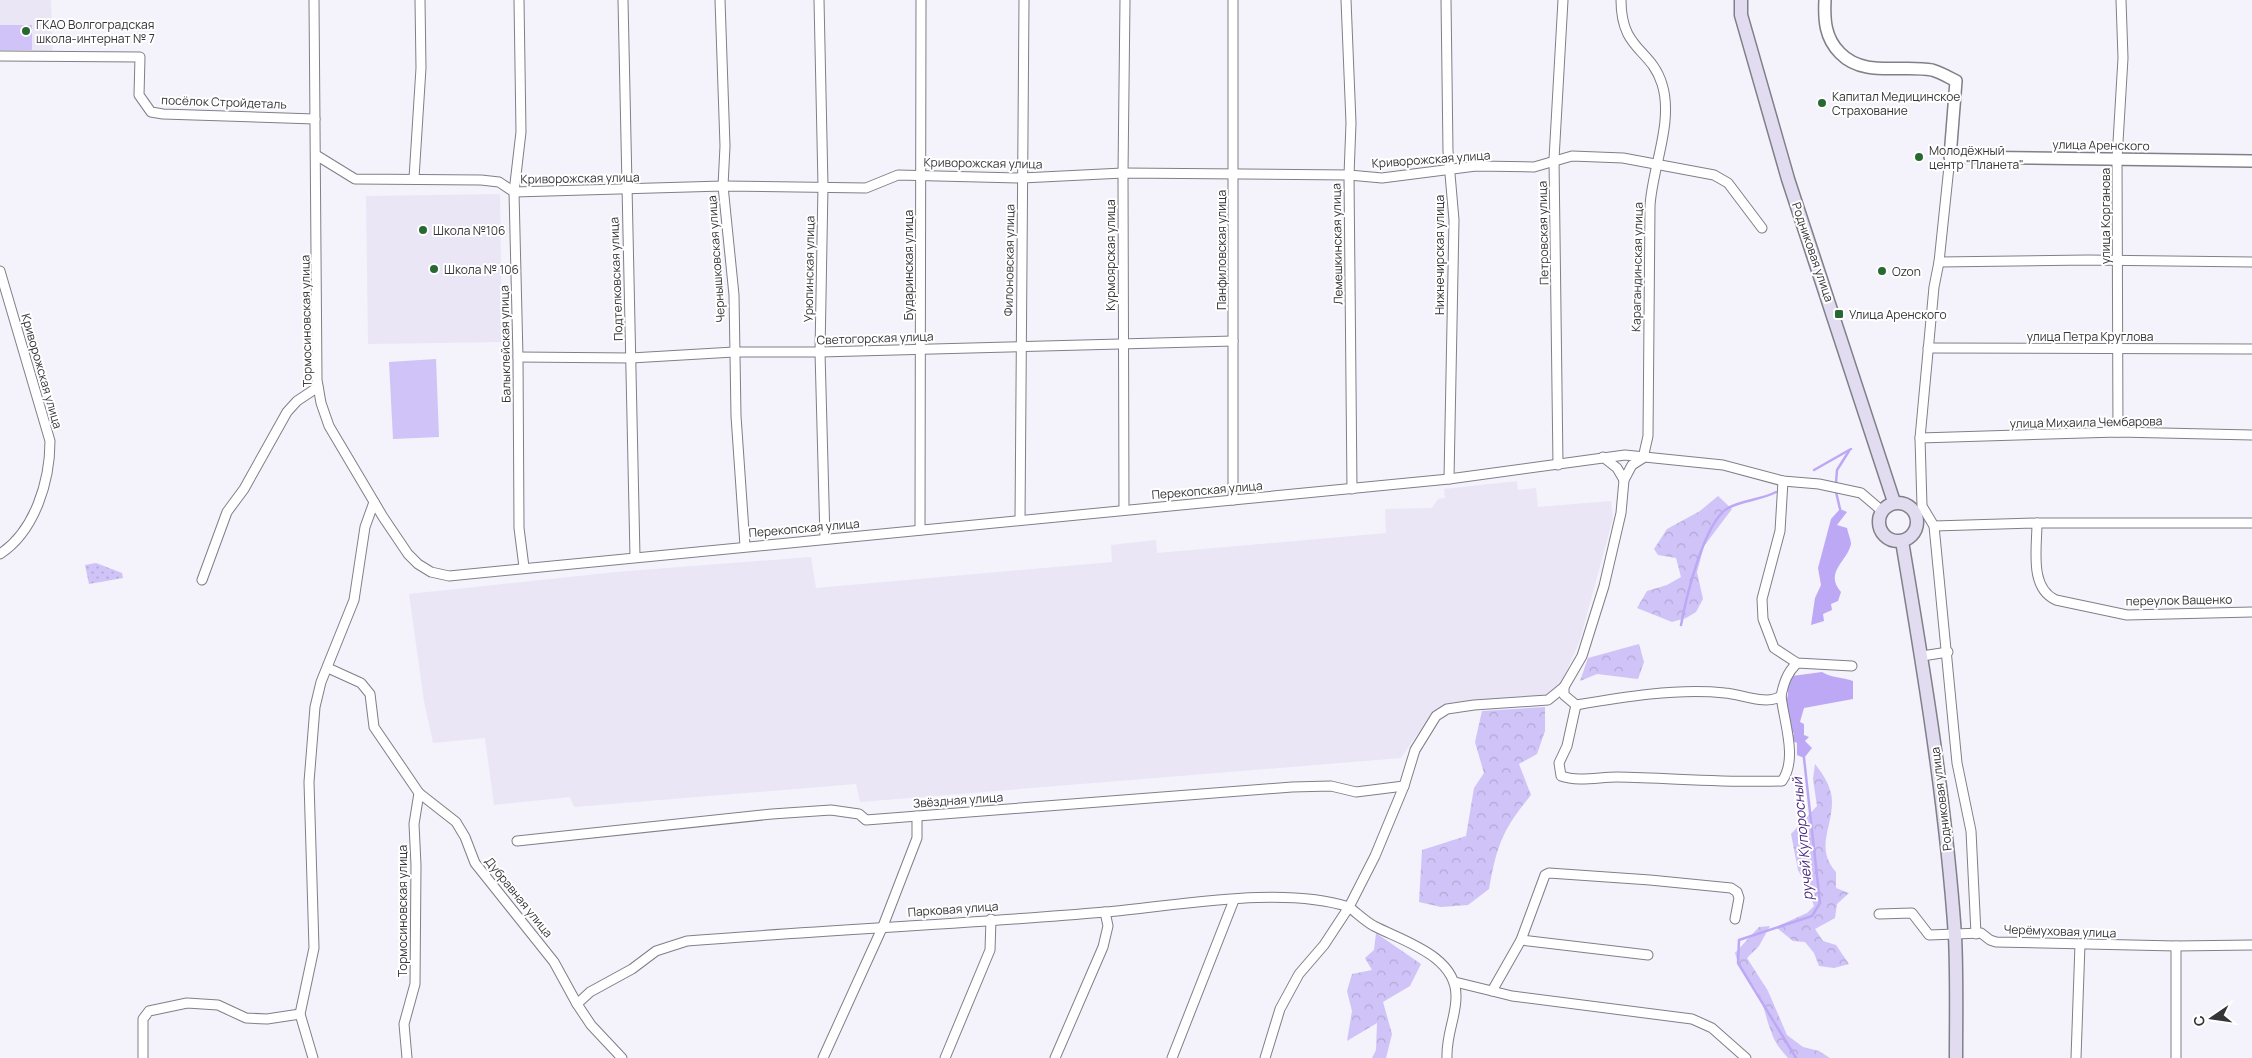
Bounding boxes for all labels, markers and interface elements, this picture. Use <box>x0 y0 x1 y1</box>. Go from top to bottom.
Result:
place label: ГКАО Волгоградская школа-интернат № 7 <box>36 16 155 47</box>
marker: ГКАО Волгоградская школа-интернат № 7 <box>20 25 32 37</box>
place label: Капитал Медицинское Страхование <box>1832 88 1960 119</box>
street label: посёлок Стройдеталь <box>161 91 287 113</box>
marker: Капитал Медицинское Страхование <box>1816 97 1828 109</box>
street label: улица Аренского <box>2052 136 2150 154</box>
place label: Молодёжный центр "Планета" <box>1929 142 2024 173</box>
street label: Криворожская улица <box>1371 146 1491 172</box>
marker: Молодёжный центр "Планета" <box>1913 151 1925 163</box>
street label: Криворожская улица <box>923 153 1043 173</box>
street label: Криворожская улица <box>520 168 640 188</box>
street label: улица Корганова <box>2097 168 2114 264</box>
street label: Петровская улица <box>1534 181 1552 285</box>
street label: Лемешкинская улица <box>1327 183 1347 305</box>
street label: Панфиловская улица <box>1213 190 1230 310</box>
street label: Чернышковская улица <box>703 195 729 323</box>
street label: Нижнечирская улица <box>1431 195 1448 315</box>
street label: Курмоярская улица <box>1102 199 1119 311</box>
street label: Родниковая улица <box>1788 200 1838 304</box>
street label: Карагандинская улица <box>1627 202 1647 332</box>
street label: Филоновская улица <box>1000 204 1018 316</box>
street label: Бударинская улица <box>900 210 917 320</box>
street label: Урюпинская улица <box>800 216 818 322</box>
street label: Подтелковская улица <box>605 217 627 341</box>
place label: Школа №106 <box>433 222 506 239</box>
marker: Школа №106 <box>417 224 429 236</box>
street label: Тормосиновская улица <box>296 255 316 387</box>
place label: Школа № 106 <box>444 261 519 278</box>
marker: Школа № 106 <box>428 263 440 275</box>
place label: Ozon <box>1892 263 1921 280</box>
marker: Ozon <box>1876 265 1888 277</box>
street label: Балыклейская улица <box>495 285 515 403</box>
place label: Улица Аренского <box>1849 306 1947 323</box>
marker: Улица Аренского <box>1833 308 1845 320</box>
street label: Криворожская улица <box>17 311 67 431</box>
street label: Светогорская улица <box>816 327 934 349</box>
street label: улица Петра Круглова <box>2027 328 2153 345</box>
street label: улица Михаила Чембарова <box>2010 412 2162 432</box>
street label: Перекопская улица <box>1151 477 1263 503</box>
street label: Перекопская улица <box>748 515 860 541</box>
street label: переулок Ващенко <box>2126 591 2232 609</box>
street label: Родниковая улица <box>1926 746 1956 852</box>
water label: ручей Купоросный <box>1787 776 1817 901</box>
street label: Звёздная улица <box>912 788 1004 812</box>
street label: Тормосиновская улица <box>394 845 411 977</box>
street label: Дубравная улица <box>481 853 557 941</box>
street label: Парковая улица <box>907 897 999 921</box>
street label: Черёмуховая улица <box>2003 921 2117 941</box>
north arrow <box>2187 993 2237 1043</box>
text: С <box>2188 1014 2209 1028</box>

